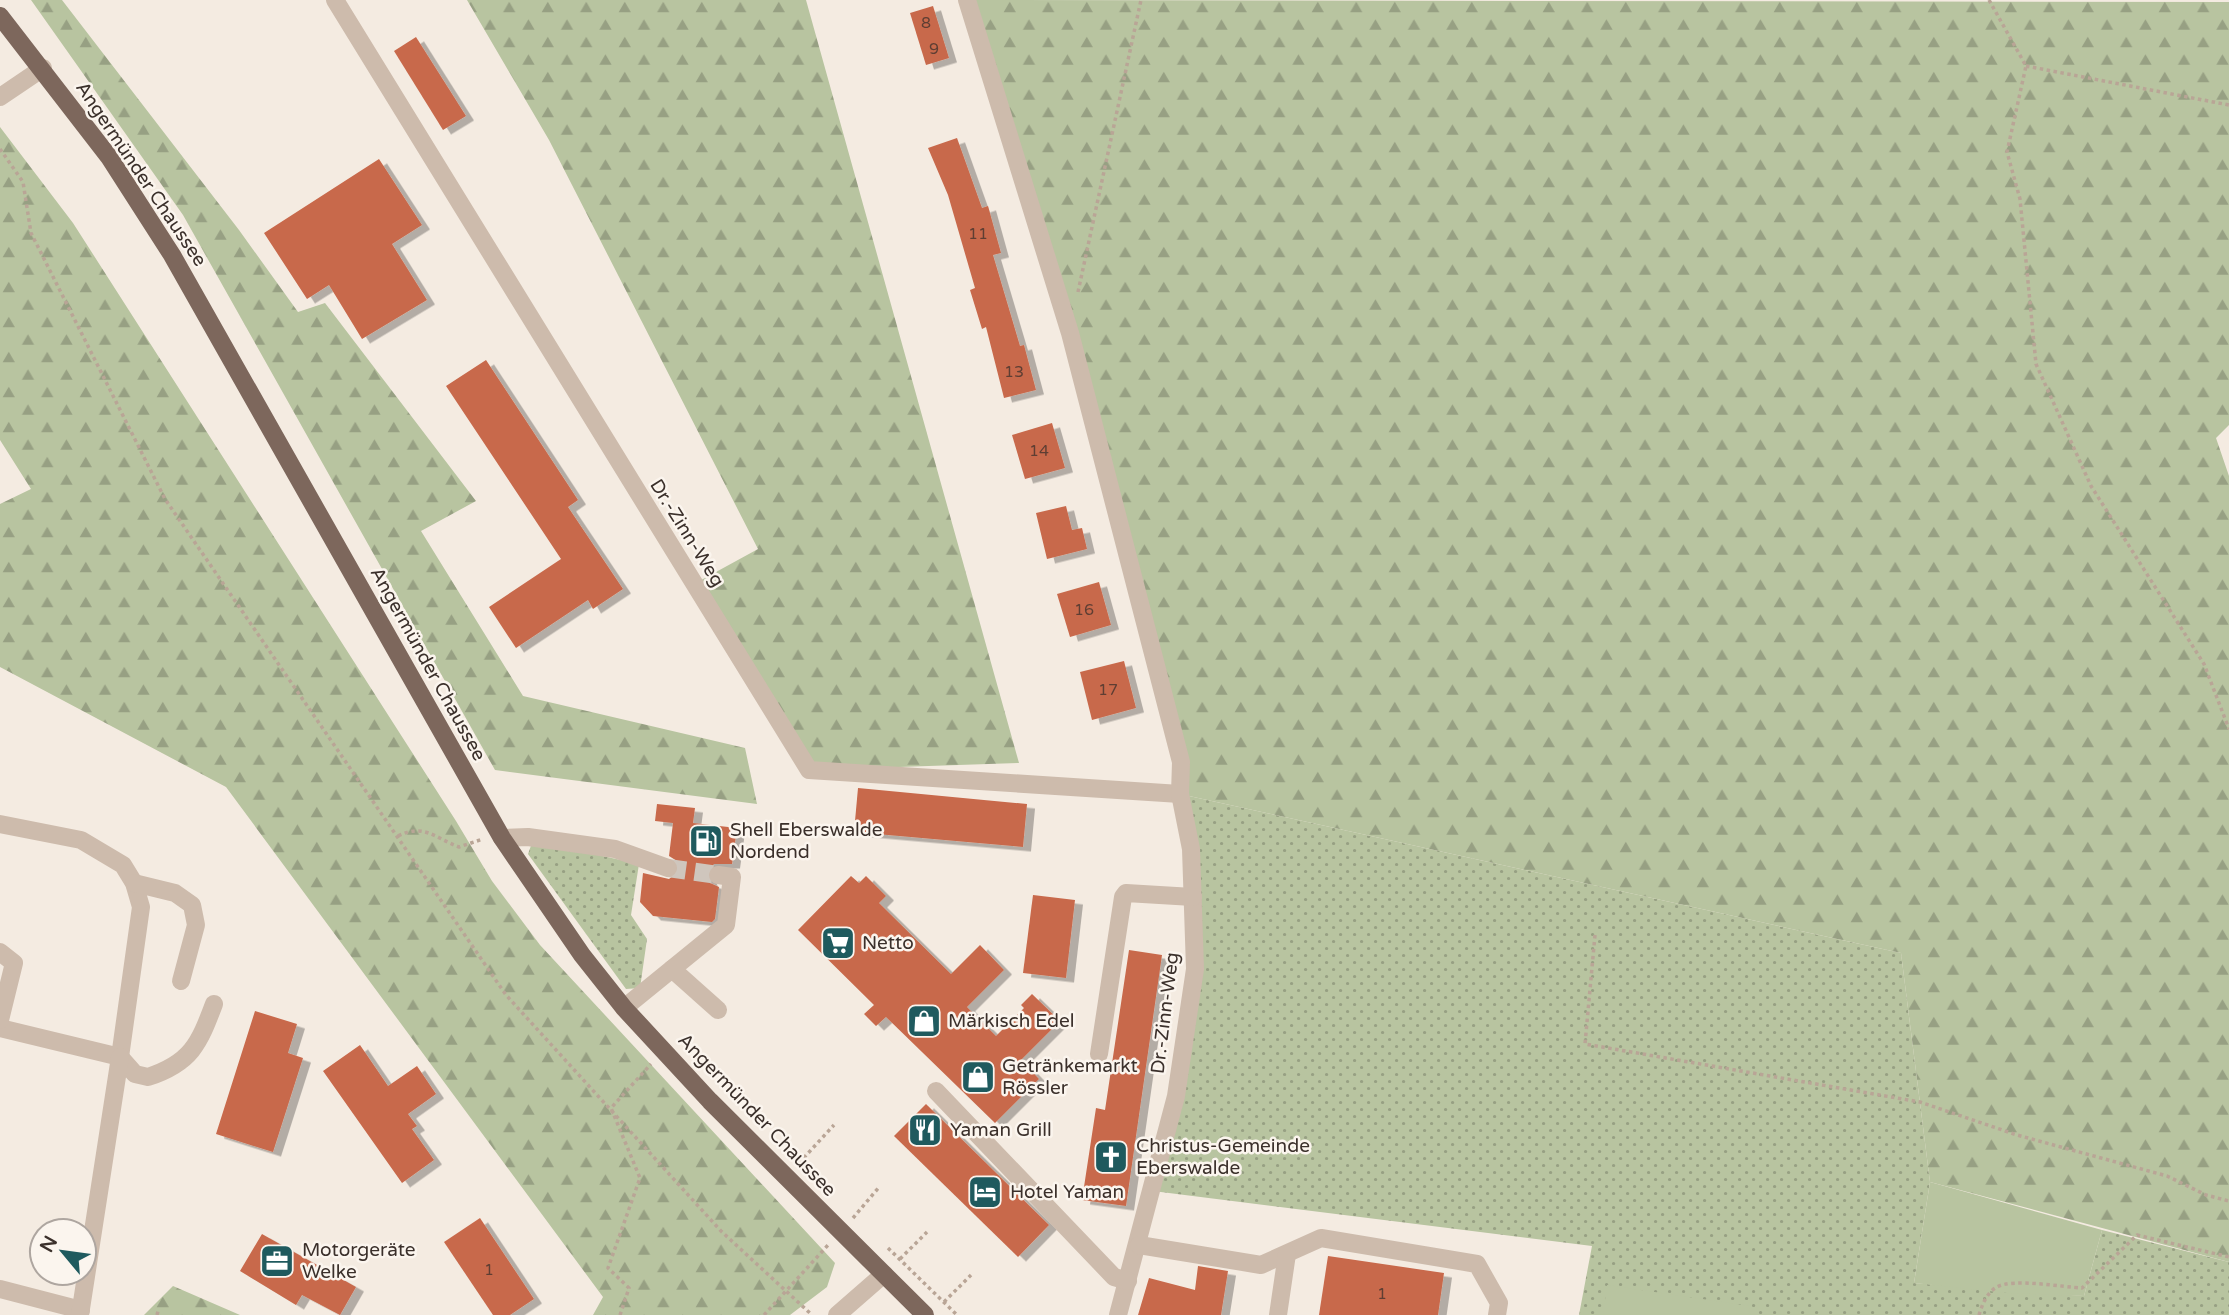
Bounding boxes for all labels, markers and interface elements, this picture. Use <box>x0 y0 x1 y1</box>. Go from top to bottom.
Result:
house number: 8 <box>921 13 931 33</box>
house number: 9 <box>929 39 939 59</box>
street label: Angermünder Chaussee <box>71 78 211 270</box>
house number: 11 <box>968 224 988 244</box>
house number: 13 <box>1004 362 1024 382</box>
house number: 14 <box>1029 441 1049 461</box>
street label: Dr.-Zinn-Weg <box>645 475 729 591</box>
street label: Angermünder Chaussee <box>366 563 490 765</box>
house number: 16 <box>1074 600 1094 620</box>
house number: 17 <box>1098 680 1118 700</box>
place label: Shell Eberswalde Nordend <box>730 819 883 863</box>
fuel station icon: Shell Eberswalde Nordend <box>687 822 725 860</box>
supermarket icon: Netto <box>819 924 857 962</box>
place label: Netto <box>862 932 914 954</box>
street label: Dr.-Zinn-Weg <box>1147 951 1183 1075</box>
shop icon: Märkisch Edel <box>905 1002 943 1040</box>
place label: Märkisch Edel <box>948 1010 1074 1032</box>
street label: Angermünder Chaussee <box>673 1029 841 1201</box>
place label: Getränkemarkt Rössler <box>1002 1055 1138 1099</box>
shop icon: Getränkemarkt Rössler <box>959 1058 997 1096</box>
restaurant icon: Yaman Grill <box>906 1111 944 1149</box>
place label: Yaman Grill <box>950 1119 1052 1141</box>
place label: Christus-Gemeinde Eberswalde <box>1136 1135 1310 1179</box>
church icon: Christus-Gemeinde Eberswalde <box>1092 1138 1130 1176</box>
hotel icon: Hotel Yaman <box>966 1173 1004 1211</box>
place label: Hotel Yaman <box>1010 1181 1124 1203</box>
north arrow <box>28 1217 98 1287</box>
text: N <box>36 1232 62 1256</box>
place label: Motorgeräte Welke <box>302 1239 416 1283</box>
office icon: Motorgeräte Welke <box>258 1242 296 1280</box>
house number: 1 <box>484 1260 494 1280</box>
house number: 1 <box>1377 1284 1387 1304</box>

